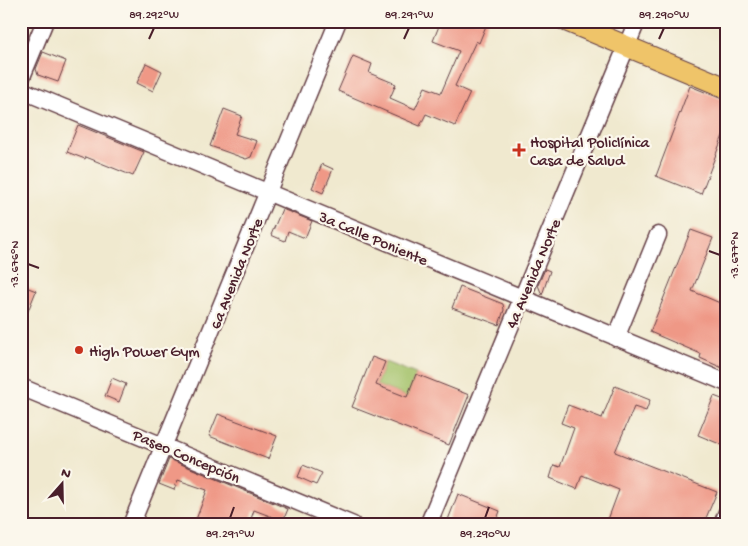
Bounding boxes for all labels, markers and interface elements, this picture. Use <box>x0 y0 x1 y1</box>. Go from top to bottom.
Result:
text: 89.292°W <box>129 9 179 23</box>
text: 89.291°W <box>385 9 433 23</box>
text: 89.290°W <box>639 9 689 23</box>
place label: Hospital Policlínica Casa de Salud <box>530 135 650 172</box>
marker: Hospital Policlínica Casa de Salud <box>512 143 526 157</box>
street label: 3a Calle Poniente <box>314 208 431 272</box>
street label: 6a Avenida Norte <box>207 215 269 333</box>
street label: 4a Avenida Norte <box>504 216 567 332</box>
text: 13.677°N <box>729 232 743 279</box>
text: 13.676°N <box>9 241 23 288</box>
marker: High Power Gym <box>73 344 85 356</box>
place label: High Power Gym <box>89 344 200 363</box>
street label: Paseo Concepción <box>128 427 243 490</box>
north arrow <box>38 458 88 508</box>
text: N <box>58 465 73 484</box>
text: 89.291°W <box>206 528 254 542</box>
text: 89.290°W <box>460 528 510 542</box>

